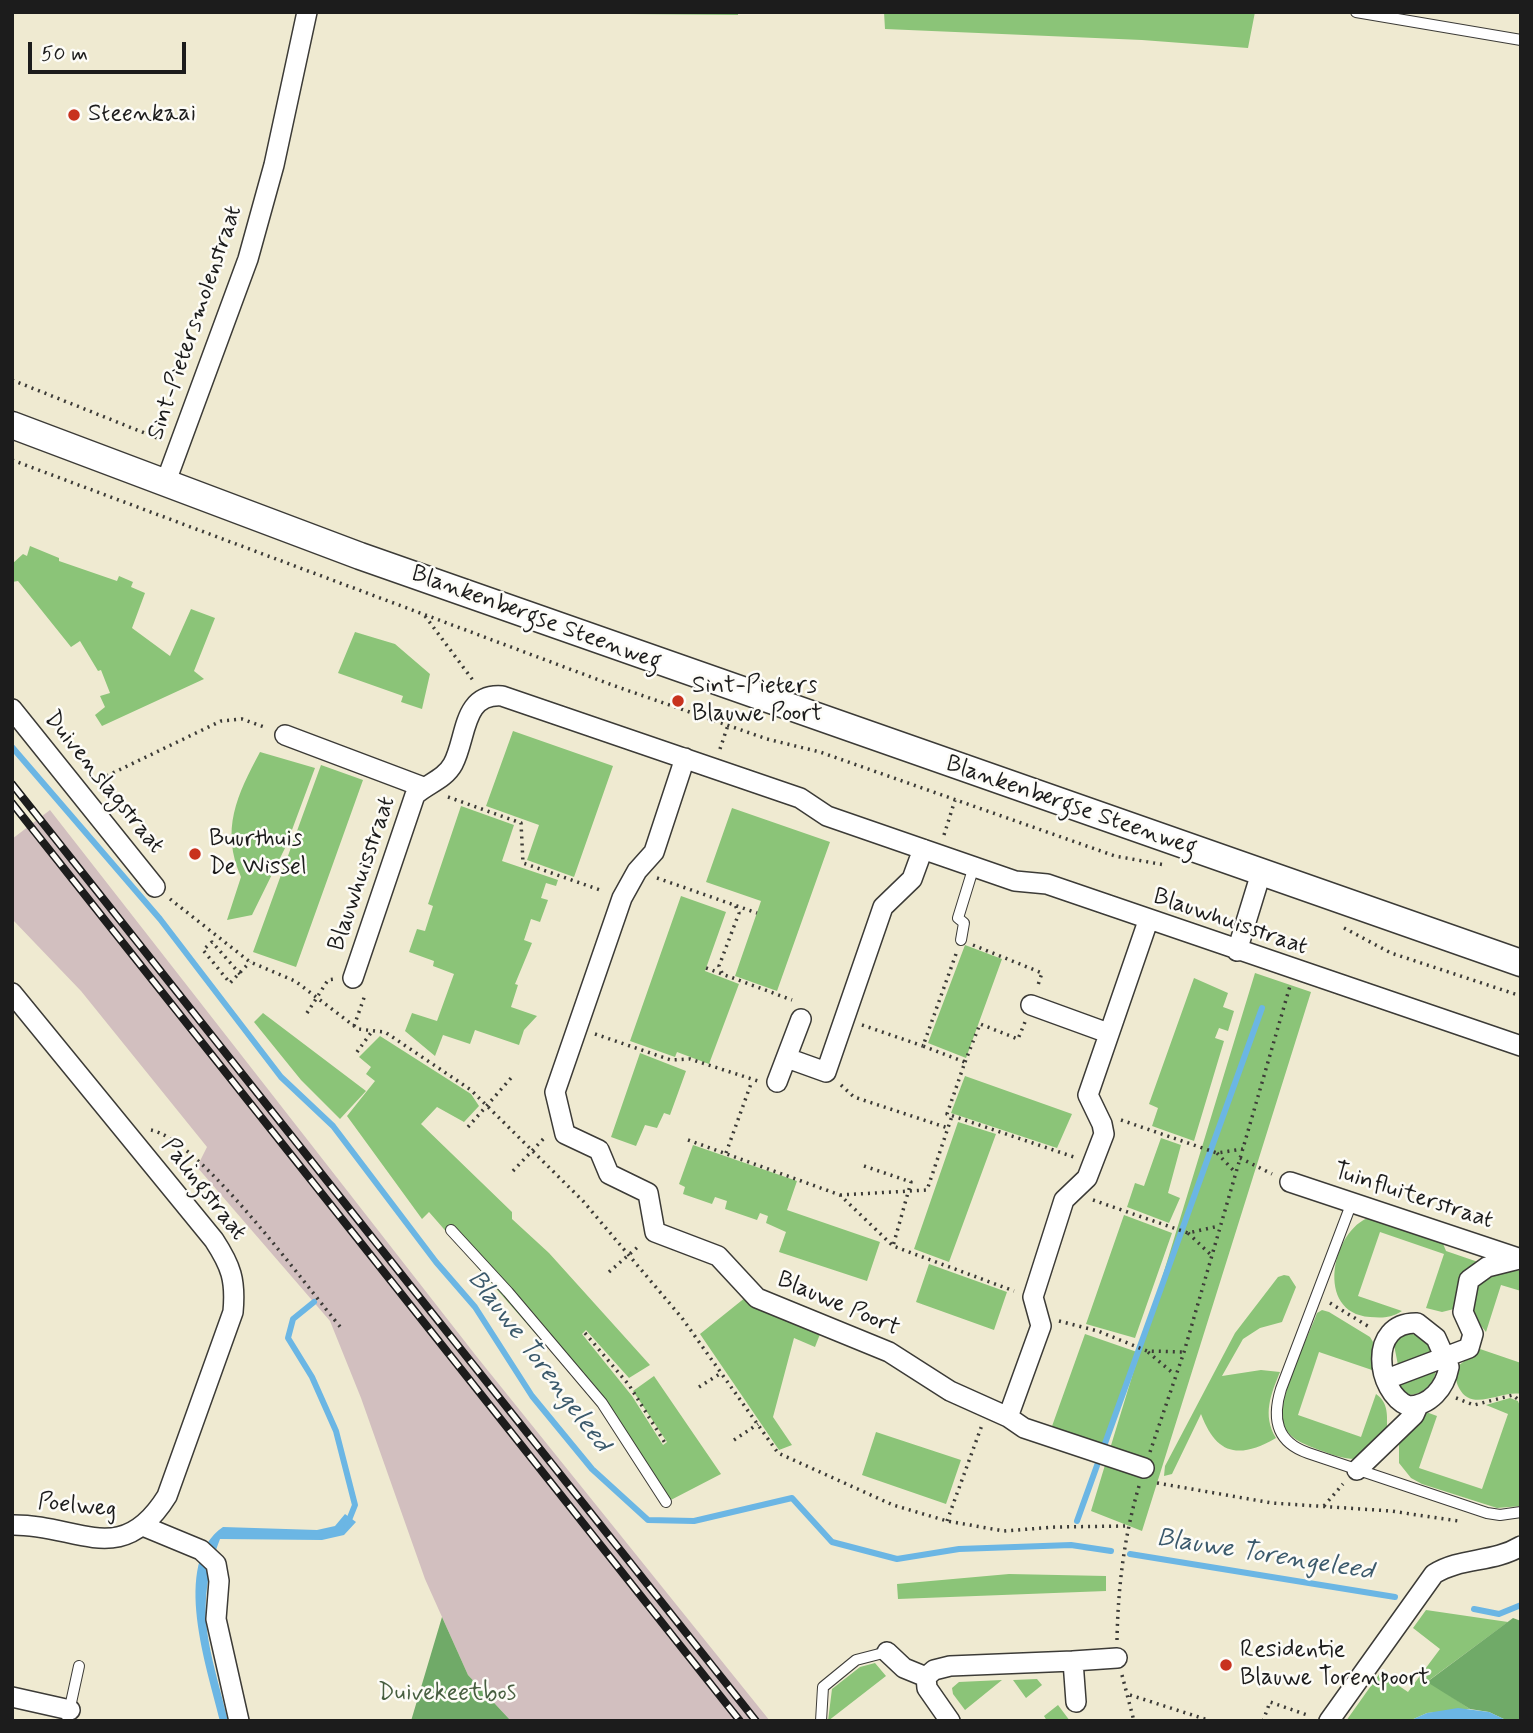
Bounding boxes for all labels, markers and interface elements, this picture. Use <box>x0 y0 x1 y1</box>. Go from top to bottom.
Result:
scale bar <box>32 28 189 72</box>
text: 50 m <box>41 40 88 68</box>
place label: Steenkaai <box>88 101 196 129</box>
marker: Steenkaai <box>66 107 82 123</box>
street label: Sint-Pietersmolenstraat <box>142 202 250 444</box>
street label: Blankenbergse Steenweg <box>407 560 665 678</box>
place label: Sint-Pieters Blauwe Poort <box>692 673 823 729</box>
marker: Sint-Pieters Blauwe Poort <box>670 693 686 709</box>
street label: Duivenslagstraat <box>37 706 169 860</box>
street label: Blankenbergse Steenweg <box>942 750 1200 864</box>
street label: Blauwhuisstraat <box>323 793 403 955</box>
place label: Buurthuis De Wissel <box>209 826 307 882</box>
marker: Buurthuis De Wissel <box>187 846 203 862</box>
street label: Blauwhuisstraat <box>1149 883 1311 963</box>
street label: Palingstraat <box>154 1133 252 1247</box>
street label: Tuinfluiterstraat <box>1330 1158 1496 1236</box>
water label: Blauwe Torengeleed <box>460 1265 616 1459</box>
street label: Blauwe Poort <box>772 1266 904 1344</box>
street label: Poelweg <box>36 1489 118 1525</box>
water label: Blauwe Torengeleed <box>1154 1523 1376 1589</box>
place label: Residentie Blauwe Torenpoort <box>1240 1637 1430 1693</box>
marker: Residentie Blauwe Torenpoort <box>1218 1657 1234 1673</box>
park label: Duivekeetbos <box>378 1680 516 1708</box>

